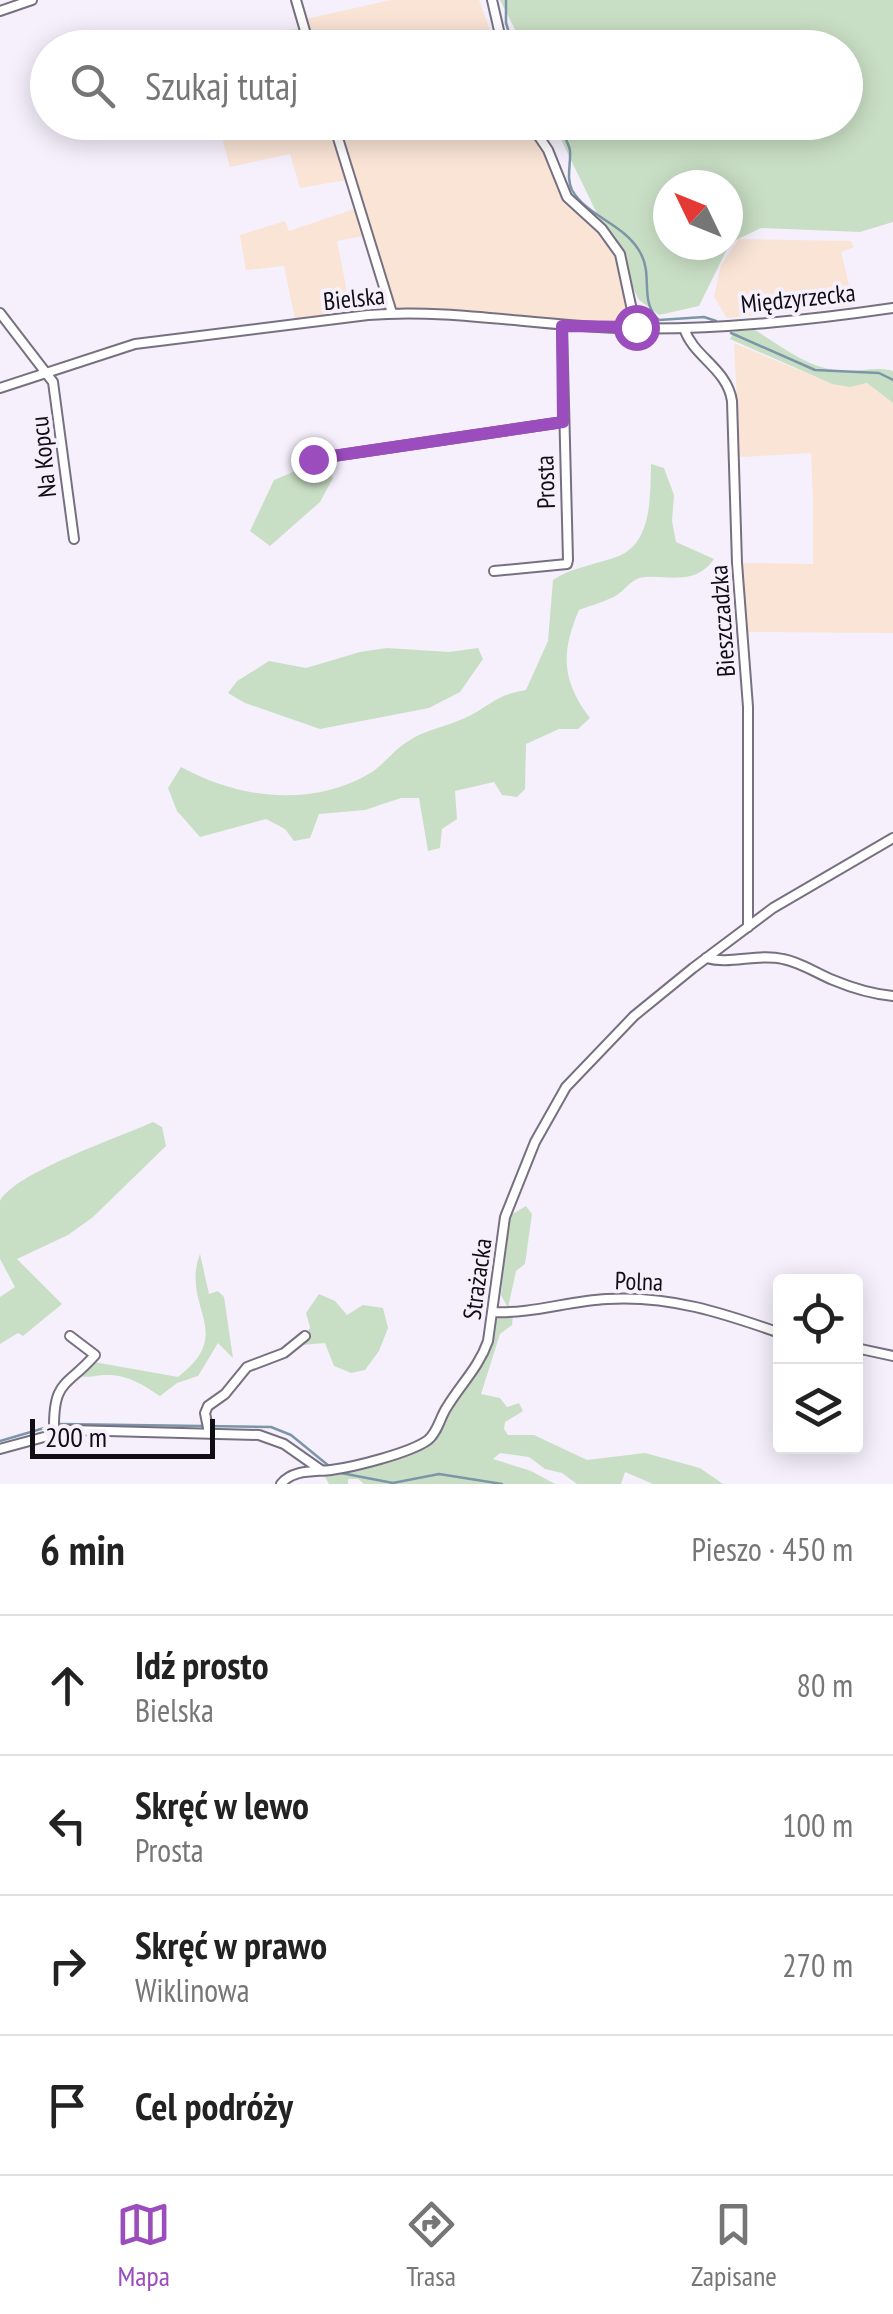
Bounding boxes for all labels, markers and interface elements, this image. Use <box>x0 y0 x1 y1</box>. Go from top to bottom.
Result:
search box <box>30 30 863 140</box>
icon: search <box>65 58 120 113</box>
text: Szukaj tutaj <box>145 61 298 110</box>
north arrow <box>653 170 743 260</box>
street label: Międzyrzecka <box>739 276 857 320</box>
street label: Bielska <box>322 279 386 317</box>
route start <box>614 305 660 351</box>
street label: Na Kopcu <box>23 415 63 499</box>
route end <box>291 437 337 483</box>
street label: Prosta <box>528 455 562 509</box>
street label: Bieszczadzka <box>702 564 742 678</box>
street label: Strażacka <box>455 1236 499 1322</box>
street label: Polna <box>614 1264 664 1298</box>
map controls <box>773 1274 863 1454</box>
button: locate <box>773 1274 863 1364</box>
button: layers <box>773 1364 863 1454</box>
scale bar <box>30 1414 215 1458</box>
text: 200 m <box>45 1418 107 1455</box>
text: 6 min <box>40 1522 125 1577</box>
text: Pieszo · 450 m <box>691 1528 853 1570</box>
text: Idź prosto <box>135 1640 269 1689</box>
icon: ahead <box>40 1658 95 1713</box>
text: 80 m <box>797 1664 853 1706</box>
text: Bielska <box>135 1689 214 1731</box>
text: Skręć w lewo <box>135 1780 309 1829</box>
icon: left <box>40 1798 95 1853</box>
text: 100 m <box>782 1804 853 1846</box>
text: Prosta <box>135 1829 204 1871</box>
text: Skręć w prawo <box>135 1920 327 1969</box>
icon: right <box>40 1938 95 1993</box>
text: 270 m <box>782 1944 853 1986</box>
text: Wiklinowa <box>135 1969 250 2011</box>
icon: arrive <box>40 2078 95 2133</box>
text: Cel podróży <box>135 2081 293 2130</box>
tab: Mapa <box>116 2197 171 2294</box>
tab: Trasa <box>404 2197 459 2294</box>
tab: Zapisane <box>691 2197 777 2294</box>

